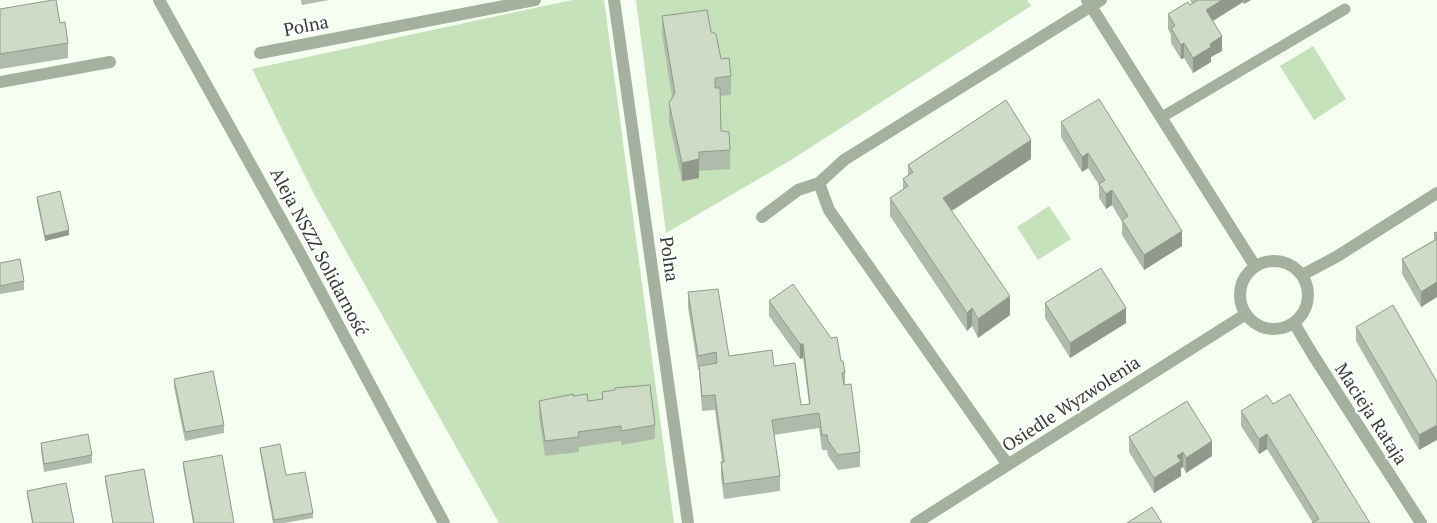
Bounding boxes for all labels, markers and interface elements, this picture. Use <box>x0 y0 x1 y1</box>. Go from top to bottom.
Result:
street label: Polna <box>281 9 330 41</box>
street label: Aleja NSZZ Solidarność <box>265 163 374 340</box>
street label: Polna <box>655 235 685 283</box>
street label: Osiedle Wyzwolenia <box>997 350 1144 457</box>
street label: Macieja Rataja <box>1330 358 1414 469</box>

